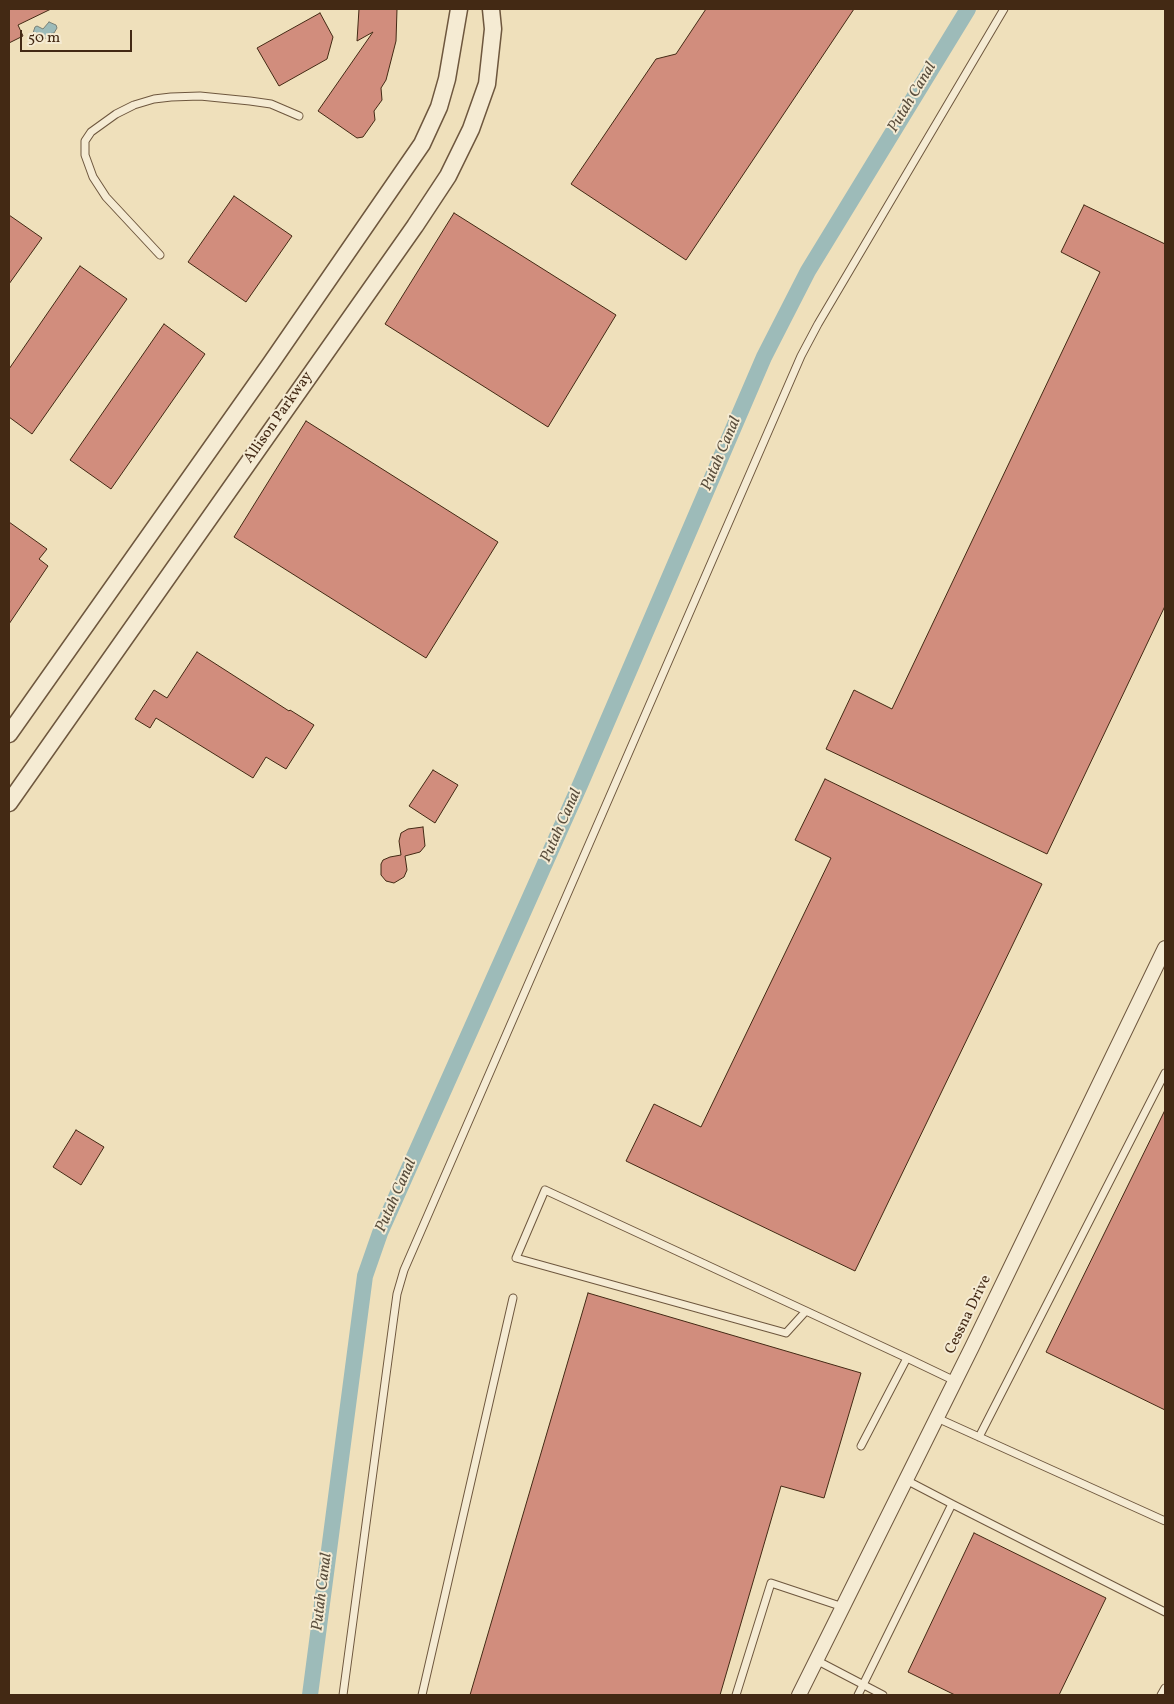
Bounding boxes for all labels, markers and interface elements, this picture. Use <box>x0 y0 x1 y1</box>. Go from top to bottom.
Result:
scale bar <box>22 20 135 52</box>
text: 50 m <box>28 28 60 49</box>
water label: Putah Canal <box>885 59 941 137</box>
street label: Allison Parkway <box>241 369 317 467</box>
water label: Putah Canal <box>698 414 746 494</box>
water label: Putah Canal <box>537 786 587 866</box>
water label: Putah Canal <box>372 1156 422 1236</box>
street label: Cessna Drive <box>942 1272 996 1358</box>
water label: Putah Canal <box>309 1552 337 1632</box>

